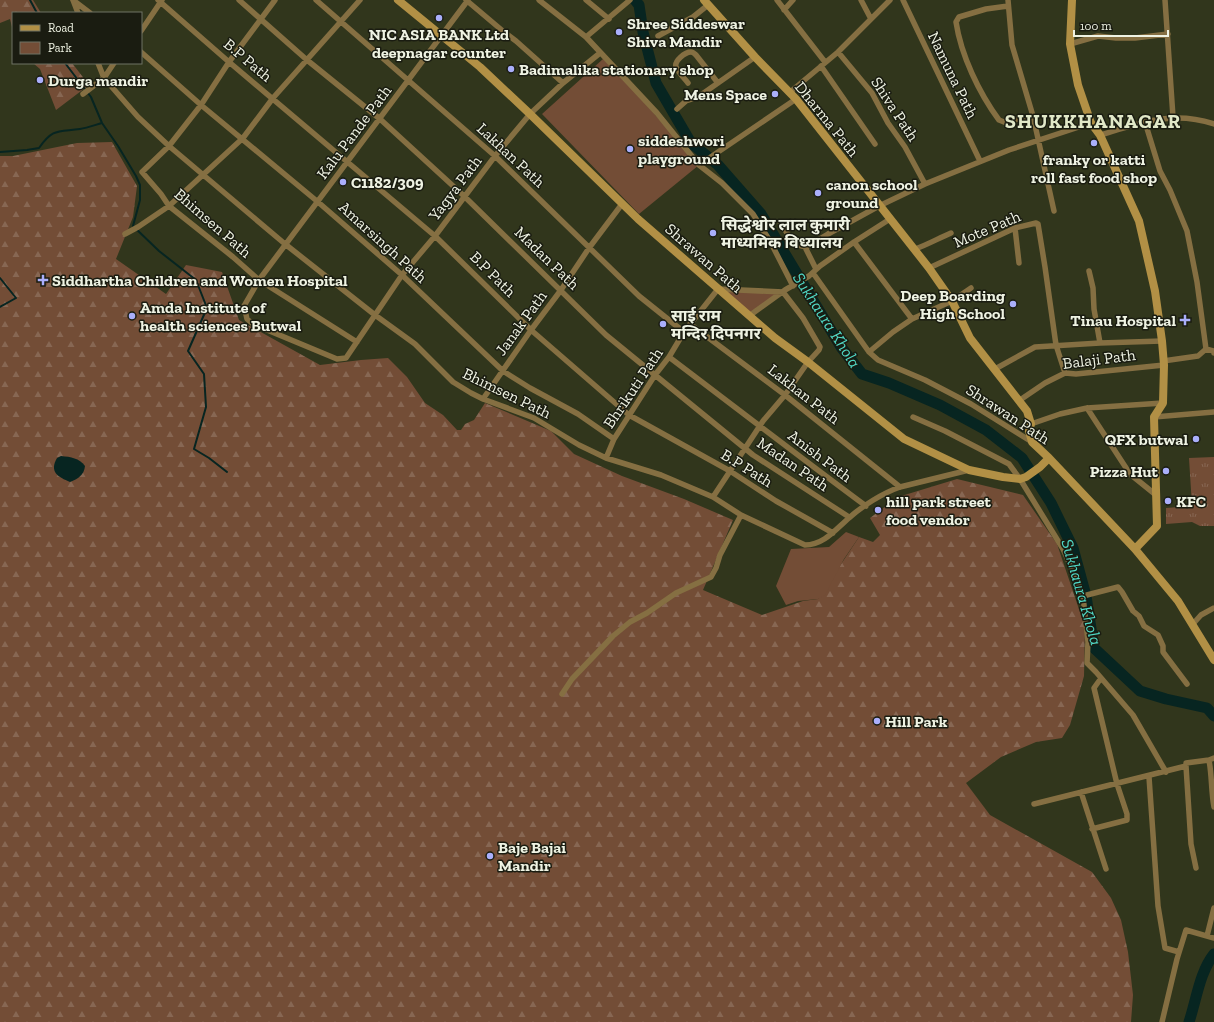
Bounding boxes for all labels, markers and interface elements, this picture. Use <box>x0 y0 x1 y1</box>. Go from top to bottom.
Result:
legend <box>12 12 142 64</box>
scale bar <box>1074 12 1168 38</box>
marker: NIC ASIA BANK Ltd deepnagar counter <box>434 13 444 23</box>
place label: Shree Siddeswar Shiva Mandir <box>627 14 745 51</box>
text: 100 m <box>1080 19 1112 33</box>
text: Road <box>48 21 74 35</box>
place label: NIC ASIA BANK Ltd deepnagar counter <box>369 25 509 62</box>
marker: Shree Siddeswar Shiva Mandir <box>614 27 624 37</box>
street label: Namuna Path <box>924 29 982 122</box>
street label: B.P Path <box>220 34 276 86</box>
text: Park <box>48 41 73 55</box>
place label: Badimalika stationary shop <box>519 60 714 79</box>
marker: Badimalika stationary shop <box>506 64 516 74</box>
place label: Durga mandir <box>48 71 148 90</box>
street label: Shiva Path <box>867 73 923 145</box>
marker: Durga mandir <box>35 75 45 85</box>
street label: Dharma Path <box>791 78 863 161</box>
street label: Kalu Pande Path <box>313 81 395 183</box>
place label: Mens Space <box>684 85 767 104</box>
marker: Mens Space <box>770 89 780 99</box>
district label: SHUKKHANAGAR <box>1005 109 1181 133</box>
street label: Lakhan Path <box>473 119 549 191</box>
place label: siddeshwori playground <box>638 131 725 168</box>
marker: franky or katti roll fast food shop <box>1089 138 1099 148</box>
marker: siddeshwori playground <box>625 144 635 154</box>
place label: franky or katti roll fast food shop <box>1031 150 1157 187</box>
street label: Yagya Path <box>424 152 486 225</box>
place label: C1182/309 <box>351 173 424 192</box>
place label: canon school ground <box>826 175 918 212</box>
marker: C1182/309 <box>338 177 348 187</box>
street label: Bhimsen Path <box>171 184 255 262</box>
marker: canon school ground <box>813 188 823 198</box>
street label: Amarsingh Path <box>335 197 431 287</box>
street label: Mote Path <box>951 206 1023 252</box>
place label: सिद्धेश्वोर लाल कुमारी माध्यमिक विध्यालय <box>721 215 850 252</box>
street label: Shrawan Path <box>661 219 747 297</box>
street label: Madan Path <box>511 222 583 294</box>
marker: सिद्धेश्वोर लाल कुमारी माध्यमिक विध्यालय <box>708 228 718 238</box>
street label: B.P Path <box>466 247 520 301</box>
water label: Sukhaura Khola <box>789 269 865 371</box>
place label: Siddhartha Children and Women Hospital <box>52 271 348 290</box>
marker: Siddhartha Children and Women Hospital <box>37 274 49 286</box>
place label: Deep Boarding High School <box>900 286 1005 323</box>
street label: Janak Path <box>491 287 551 359</box>
place label: Amda Institute of health sciences Butwal <box>140 298 302 335</box>
marker: Deep Boarding High School <box>1008 299 1018 309</box>
place label: साई राम मन्दिर दिपनगर <box>671 306 762 343</box>
marker: Amda Institute of health sciences Butwal <box>127 311 137 321</box>
place label: Tinau Hospital <box>1070 311 1176 330</box>
marker: Tinau Hospital <box>1179 314 1191 326</box>
marker: साई राम मन्दिर दिपनगर <box>658 319 668 329</box>
street label: Bhrikuti Path <box>599 344 667 432</box>
street label: Balaji Path <box>1061 345 1137 373</box>
street label: Lakhan Path <box>764 360 844 428</box>
street label: Bhimsen Path <box>460 363 554 423</box>
street label: Shrawan Path <box>963 380 1054 448</box>
street label: Anish Path <box>784 426 856 486</box>
place label: QFX butwal <box>1105 430 1188 449</box>
street label: Madan Path <box>753 433 833 495</box>
marker: QFX butwal <box>1191 434 1201 444</box>
street label: B.P Path <box>718 445 776 491</box>
place label: Pizza Hut <box>1090 462 1159 481</box>
marker: Pizza Hut <box>1161 466 1171 476</box>
place label: hill park street food vendor <box>886 492 991 529</box>
place label: KFC <box>1176 492 1206 511</box>
marker: KFC <box>1163 496 1173 506</box>
marker: hill park street food vendor <box>873 505 883 515</box>
water label: Sukhaura Khola <box>1057 537 1107 647</box>
place label: Hill Park <box>885 712 947 731</box>
marker: Hill Park <box>872 716 882 726</box>
place label: Baje Bajai Mandir <box>498 838 566 875</box>
marker: Baje Bajai Mandir <box>485 851 495 861</box>

